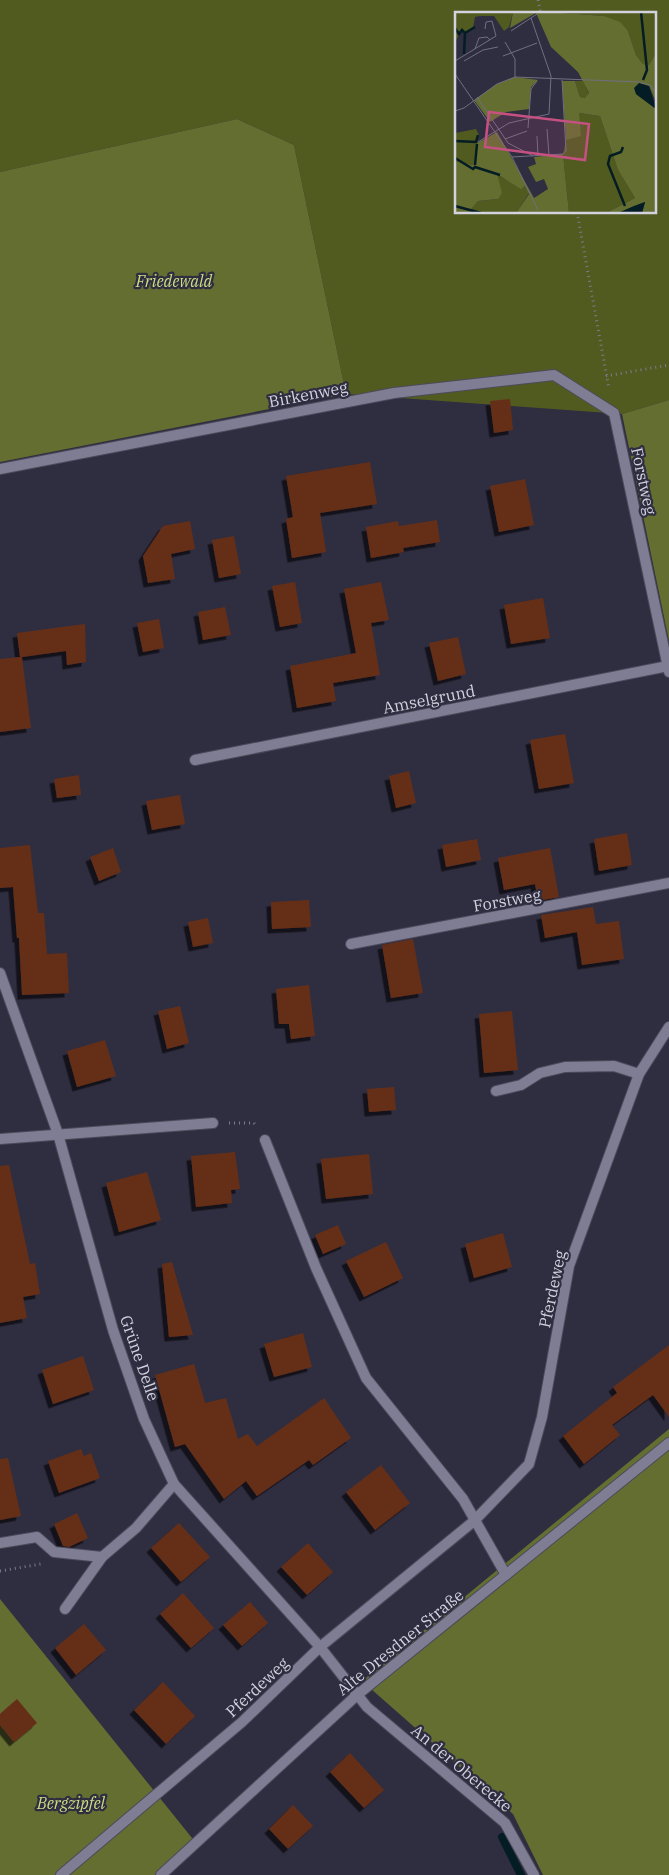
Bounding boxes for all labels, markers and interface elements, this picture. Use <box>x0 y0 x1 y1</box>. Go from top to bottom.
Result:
inset map <box>455 12 656 214</box>
park label: Friedewald <box>135 271 212 291</box>
street label: Birkenweg <box>267 376 350 411</box>
street label: Forstweg <box>627 445 661 517</box>
street label: Amselgrund <box>381 680 477 718</box>
street label: Forstweg <box>472 884 543 916</box>
street label: Pferdeweg <box>534 1248 570 1330</box>
street label: Grüne Delle <box>116 1312 164 1404</box>
street label: Alte Dresdner Straße <box>333 1585 467 1699</box>
street label: Pferdeweg <box>221 1653 293 1721</box>
street label: An der Oberecke <box>408 1720 516 1816</box>
park label: Bergzipfel <box>36 1793 106 1813</box>

